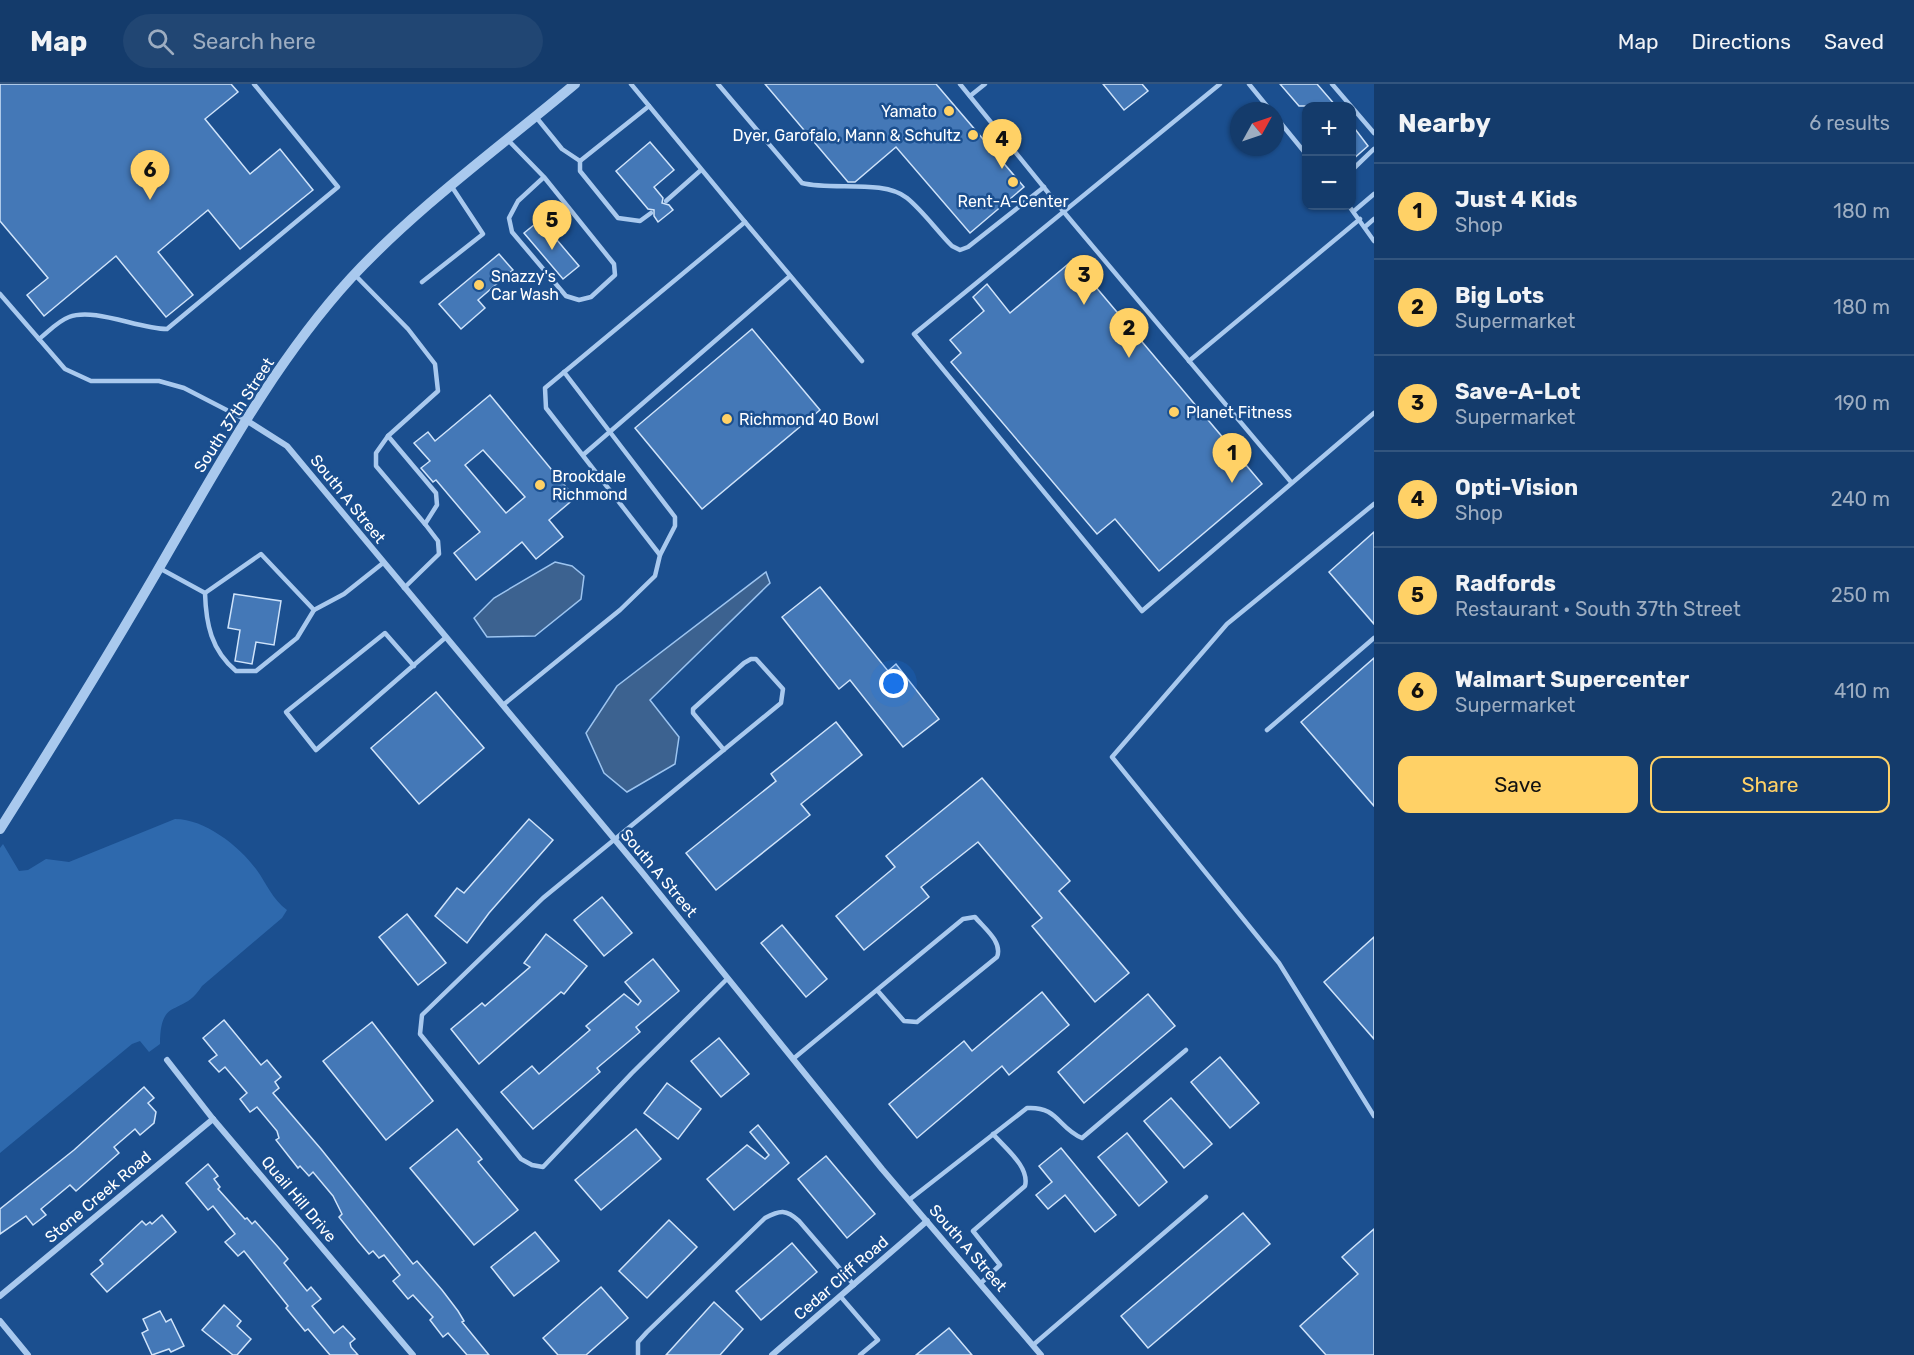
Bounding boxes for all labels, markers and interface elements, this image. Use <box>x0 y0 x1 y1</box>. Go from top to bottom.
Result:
search box <box>123 14 543 68</box>
text: Map <box>30 25 87 58</box>
icon: search <box>144 25 177 58</box>
text: Search here <box>192 28 316 55</box>
text: Map <box>1618 29 1659 54</box>
text: Directions <box>1692 29 1791 54</box>
text: Saved <box>1824 29 1884 54</box>
place label: Yamato <box>881 102 937 121</box>
north arrow <box>1230 102 1284 156</box>
map controls <box>1302 102 1356 210</box>
button: + <box>1302 102 1356 156</box>
marker: Yamato <box>942 104 956 118</box>
text: Nearby <box>1398 108 1491 139</box>
text: 6 results <box>1809 111 1890 135</box>
pin: 4 <box>982 120 1022 169</box>
place label: Dyer, Garofalo, Mann & Schultz <box>733 126 961 145</box>
marker: Dyer, Garofalo, Mann & Schultz <box>966 128 980 142</box>
pin: 6 <box>130 150 170 200</box>
button: − <box>1302 156 1356 210</box>
marker: Rent-A-Center <box>1006 175 1020 189</box>
text: Just 4 Kids <box>1455 186 1578 213</box>
place label: Rent-A-Center <box>958 192 1068 211</box>
text: 1 <box>1413 199 1422 223</box>
text: 180 m <box>1833 199 1890 223</box>
pin: 5 <box>532 200 572 250</box>
text: Shop <box>1455 213 1503 237</box>
pin: 3 <box>1064 256 1104 305</box>
place label: Snazzy's Car Wash <box>491 267 559 304</box>
marker: Snazzy's Car Wash <box>472 278 486 292</box>
text: Big Lots <box>1455 282 1544 309</box>
text: 2 <box>1411 295 1424 319</box>
text: 180 m <box>1833 295 1890 319</box>
pin: 2 <box>1110 308 1148 358</box>
text: Supermarket <box>1455 309 1575 333</box>
street label: South 37th Street <box>190 354 278 476</box>
text: Save-A-Lot <box>1455 378 1580 405</box>
text: 3 <box>1411 391 1424 415</box>
text: 190 m <box>1834 391 1890 415</box>
place label: Planet Fitness <box>1186 403 1292 422</box>
marker: Planet Fitness <box>1167 405 1181 419</box>
text: Supermarket <box>1455 405 1575 429</box>
place label: Richmond 40 Bowl <box>739 410 879 429</box>
marker: Richmond 40 Bowl <box>720 412 734 426</box>
pin: 1 <box>1212 434 1252 483</box>
street label: South A Street <box>306 451 390 547</box>
place label: Brookdale Richmond <box>552 467 628 504</box>
text: Opti-Vision <box>1455 474 1578 501</box>
marker: Brookdale Richmond <box>533 478 547 492</box>
text: 4 <box>1411 487 1424 511</box>
text: 240 m <box>1831 487 1890 511</box>
text: Shop <box>1455 501 1503 525</box>
text: Radfords <box>1455 570 1556 597</box>
text: 5 <box>1411 583 1424 607</box>
text: 250 m <box>1831 583 1890 607</box>
text: Restaurant · South 37th Street <box>1455 597 1741 621</box>
text: Walmart Supercenter <box>1455 666 1689 693</box>
your location <box>879 669 908 698</box>
text: 6 <box>1411 679 1424 703</box>
text: 410 m <box>1834 679 1890 703</box>
text: Supermarket <box>1455 693 1575 717</box>
button: Save <box>1398 756 1638 813</box>
button: Share <box>1650 756 1890 813</box>
street label: South A Street <box>617 825 701 921</box>
street label: Stone Creek Road <box>41 1147 155 1247</box>
street label: Quail Hill Drive <box>257 1152 341 1246</box>
street label: South A Street <box>925 1201 1011 1295</box>
street label: Cedar Cliff Road <box>790 1232 892 1324</box>

